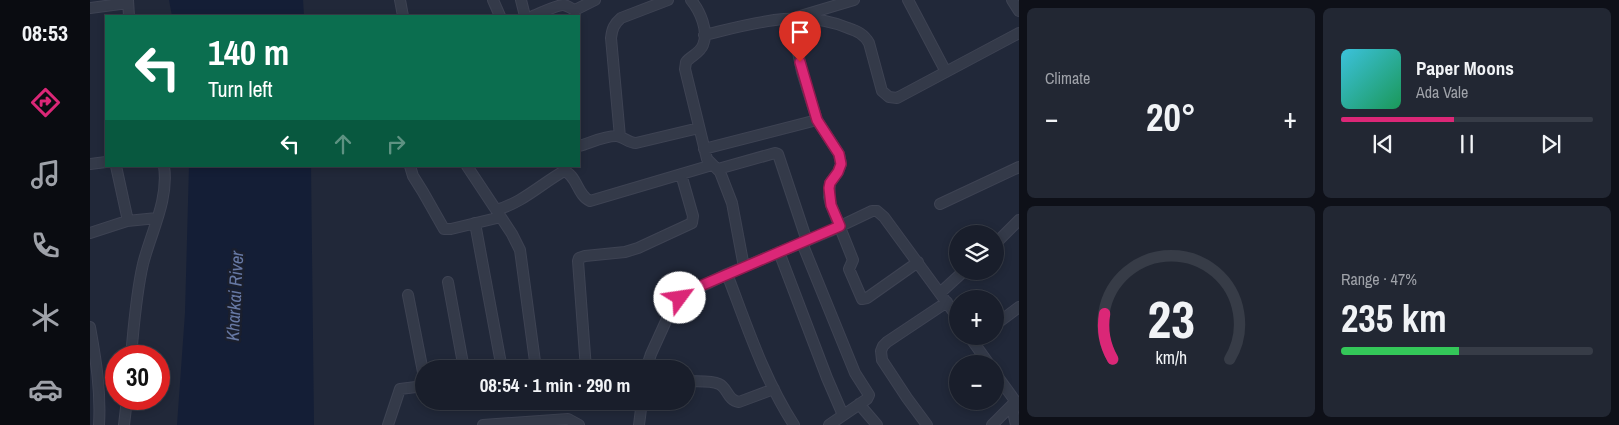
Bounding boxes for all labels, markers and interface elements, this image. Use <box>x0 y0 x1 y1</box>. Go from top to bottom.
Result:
pin <box>779 11 821 62</box>
text: 08:53 <box>22 18 68 48</box>
icon: arrive <box>786 18 814 46</box>
text: 140 m <box>208 29 289 76</box>
icon: left <box>125 35 190 100</box>
text: Paper Moons <box>1416 55 1514 81</box>
text: Climate <box>1045 67 1090 89</box>
text: Turn left <box>208 74 273 104</box>
text: Ada Vale <box>1416 81 1468 103</box>
icon: directions <box>28 85 63 120</box>
text: 20° <box>1146 92 1196 143</box>
text: − <box>1045 99 1058 137</box>
text: + <box>1284 99 1297 137</box>
icon: left <box>276 130 304 158</box>
icon: ahead <box>329 130 357 158</box>
icon: right <box>382 130 410 158</box>
icon: previous <box>1369 130 1397 158</box>
icon: pause <box>1453 130 1481 158</box>
icon: next <box>1537 130 1565 158</box>
icon: music <box>28 157 63 192</box>
map controls <box>949 225 1004 410</box>
button: layers <box>949 225 1004 280</box>
icon: phone <box>28 228 63 263</box>
water label: Kharkai River <box>220 249 249 342</box>
text: Range · 47% <box>1341 268 1417 290</box>
position arrow <box>653 271 705 323</box>
text: 23 <box>1147 284 1195 354</box>
button: + <box>949 290 1004 345</box>
text: 235 km <box>1341 293 1447 344</box>
icon: climate <box>28 300 63 335</box>
speed limit sign: 30 <box>105 345 170 410</box>
text: km/h <box>1155 346 1187 370</box>
button: − <box>949 355 1004 410</box>
icon: car <box>28 372 63 407</box>
text: 08:54 · 1 min · 290 m <box>480 372 630 398</box>

